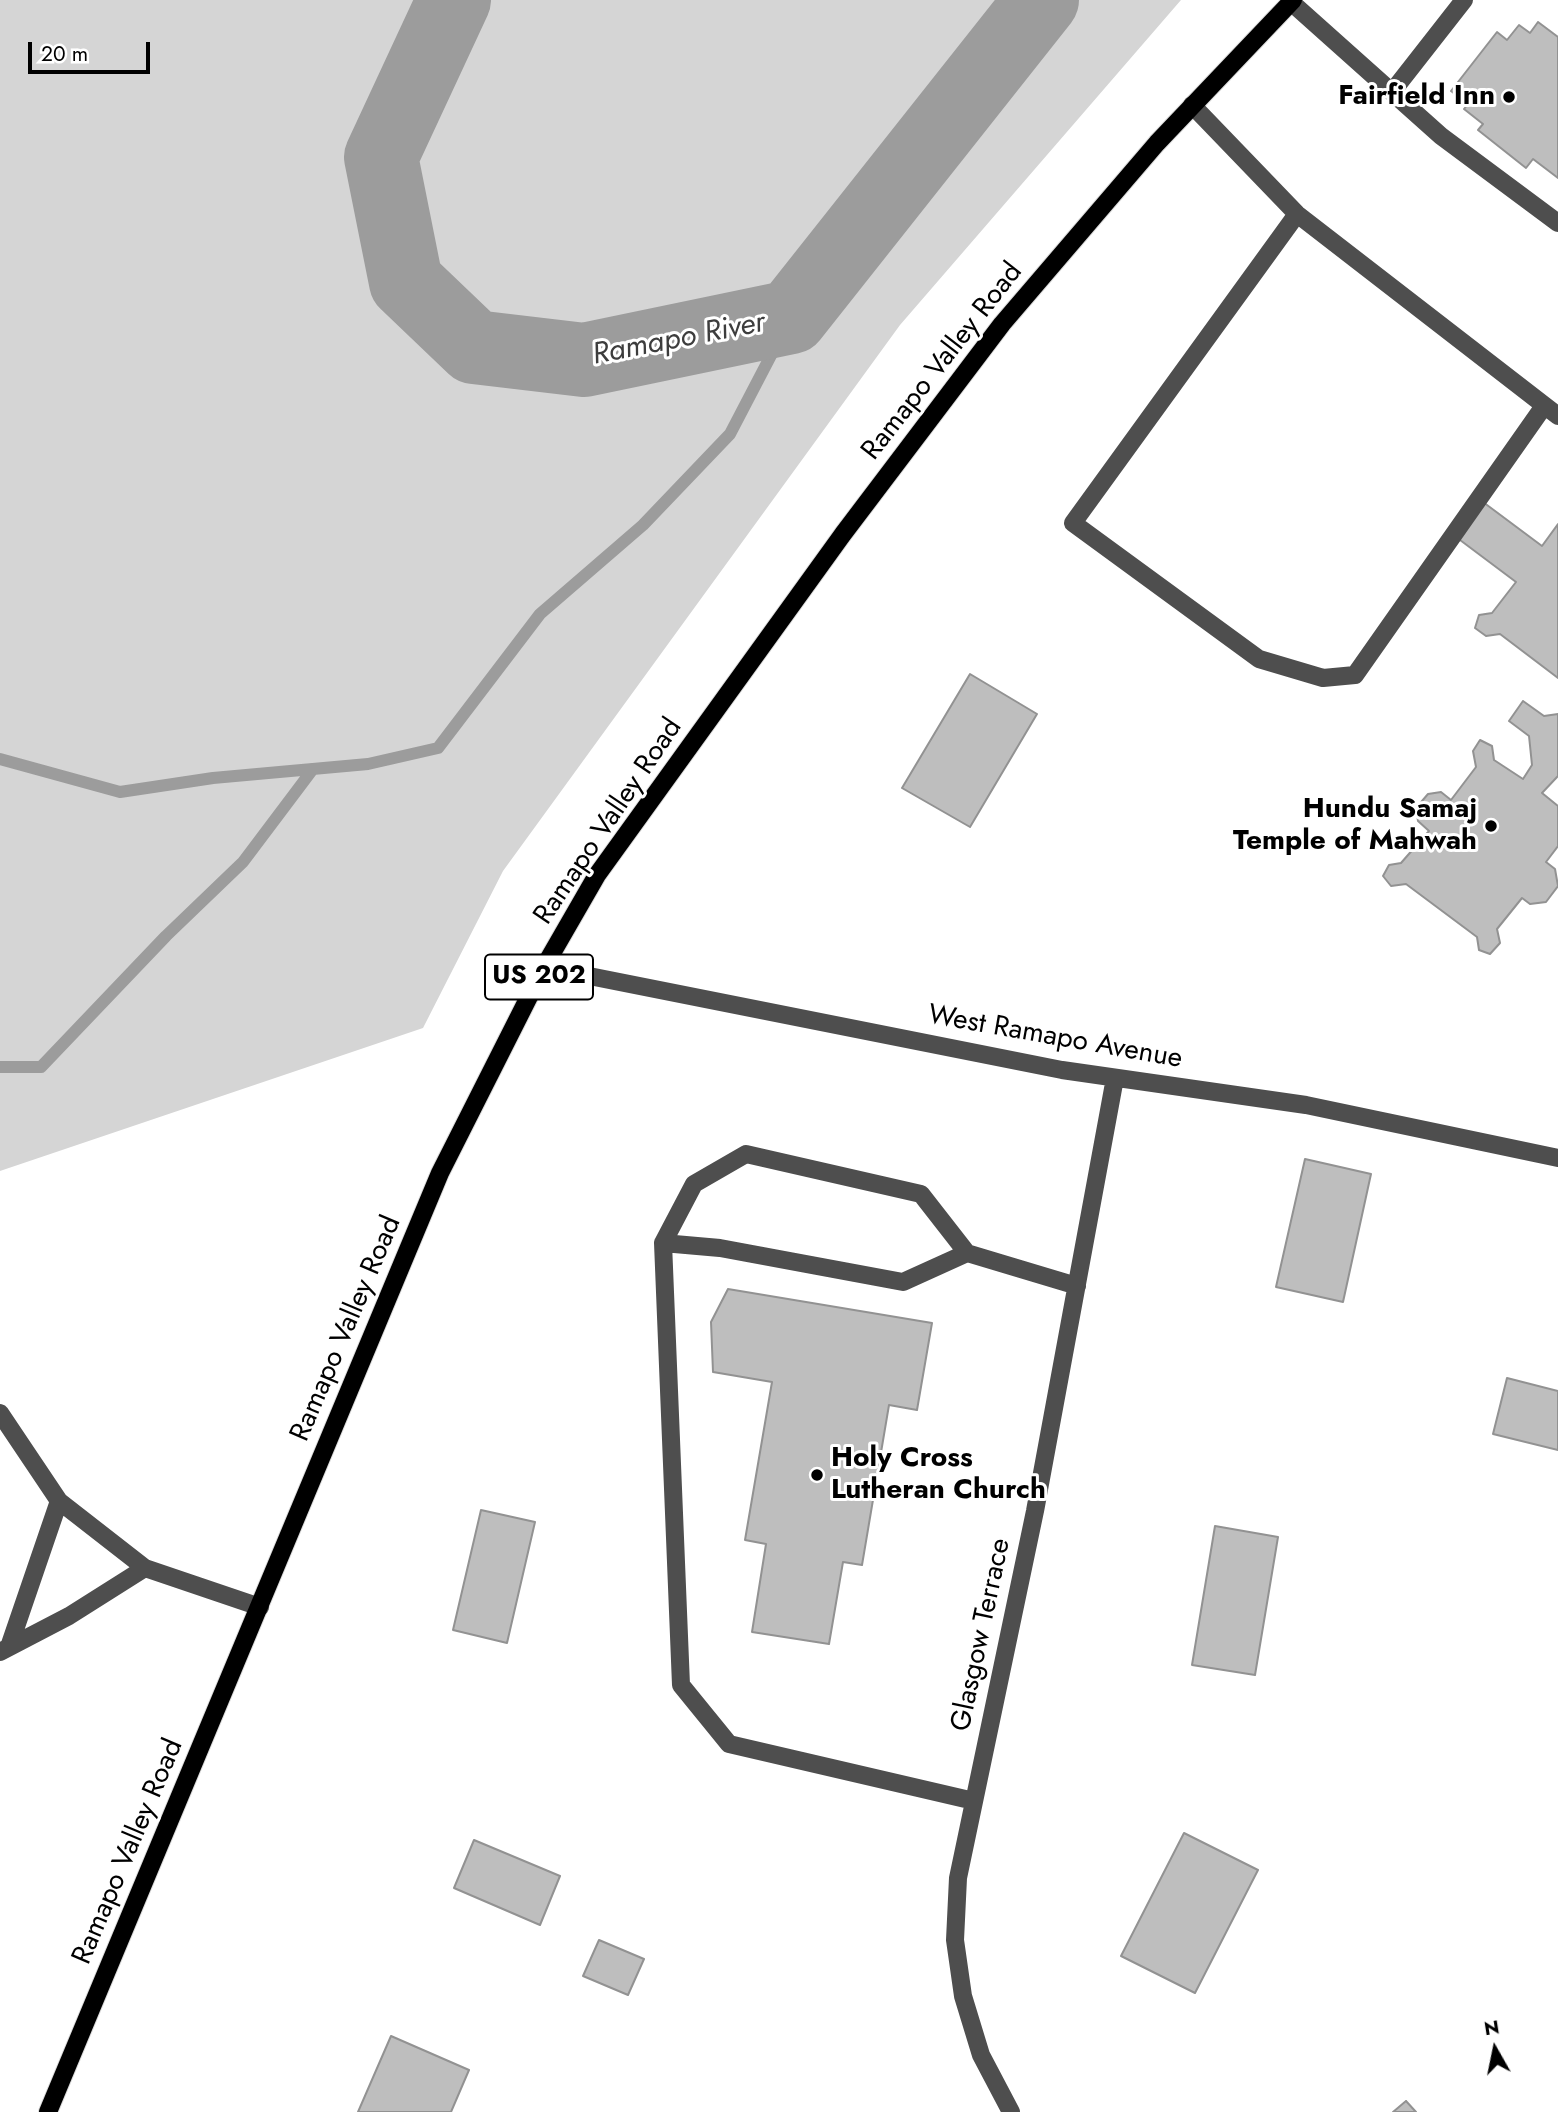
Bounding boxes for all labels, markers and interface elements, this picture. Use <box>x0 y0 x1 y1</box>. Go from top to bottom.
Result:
scale bar <box>32 28 154 72</box>
text: 20 m <box>41 39 88 69</box>
place label: Fairfield Inn <box>1338 80 1495 114</box>
marker: Fairfield Inn <box>1501 89 1517 105</box>
street label: Ramapo Valley Road <box>855 257 1031 467</box>
water label: Ramapo River <box>590 306 768 374</box>
street label: Ramapo Valley Road <box>528 713 690 931</box>
place label: Hundu Samaj Temple of Mahwah <box>1233 793 1477 859</box>
marker: Hundu Samaj Temple of Mahwah <box>1483 818 1499 834</box>
road number: US 202 <box>485 954 593 1000</box>
street label: West Ramapo Avenue <box>925 999 1185 1077</box>
street label: Ramapo Valley Road <box>284 1211 410 1447</box>
place label: Holy Cross Lutheran Church <box>831 1442 1046 1508</box>
marker: Holy Cross Lutheran Church <box>809 1467 825 1483</box>
street label: Glasgow Terrace <box>945 1536 1019 1734</box>
street label: Ramapo Valley Road <box>66 1734 192 1970</box>
text: N <box>1482 2013 1501 2042</box>
north arrow <box>1460 2014 1530 2084</box>

